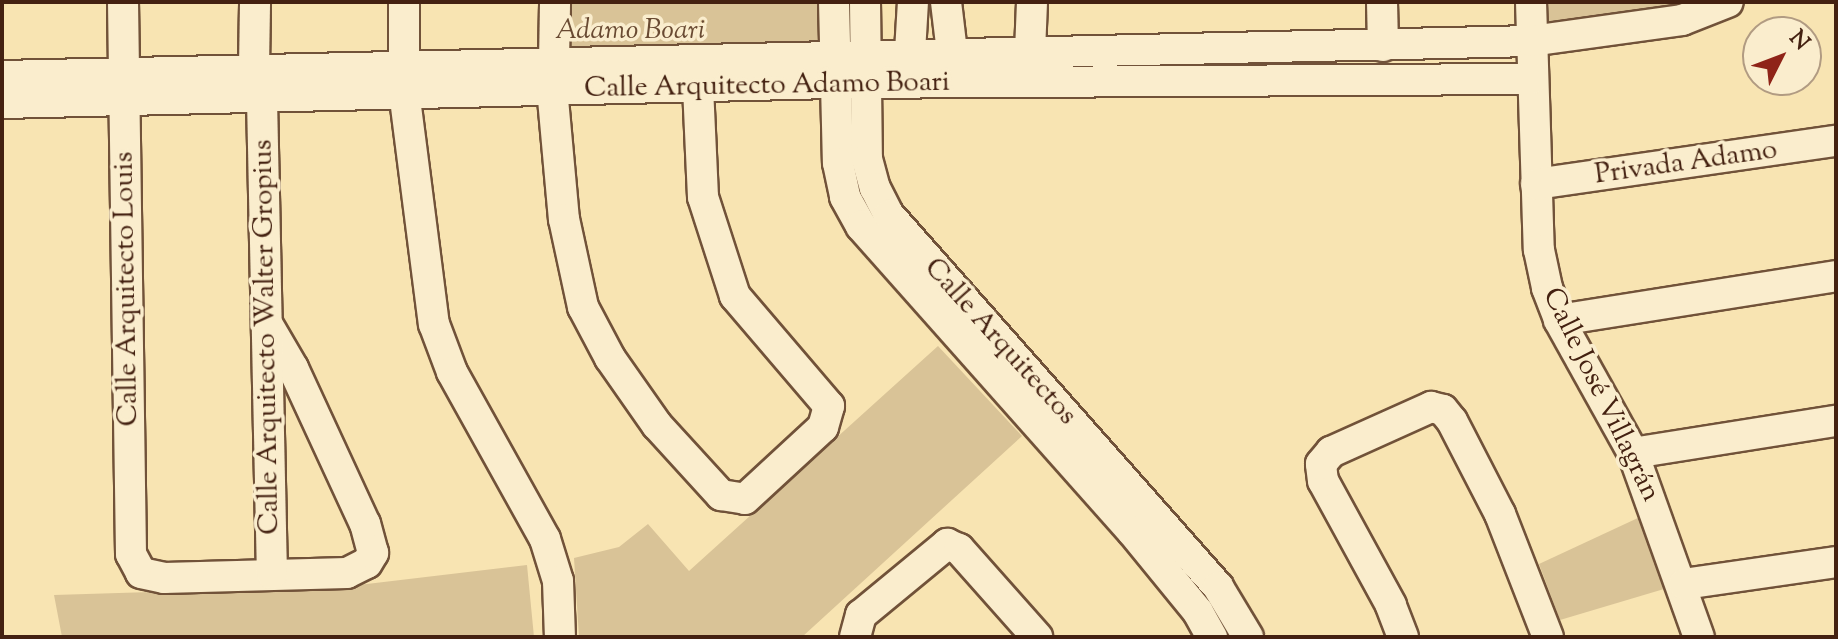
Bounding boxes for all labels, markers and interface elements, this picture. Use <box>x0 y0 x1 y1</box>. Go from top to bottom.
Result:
park label: Adamo Boari <box>555 14 705 48</box>
north arrow <box>1742 16 1822 96</box>
text: N <box>1781 24 1816 59</box>
street label: Calle Arquitecto Adamo Boari <box>584 66 950 106</box>
street label: Privada Adamo <box>1593 134 1779 192</box>
street label: Calle Arquitecto Walter Gropius <box>247 139 287 535</box>
street label: Calle Arquitecto Louis <box>108 151 146 427</box>
street label: Calle Arquitectos <box>916 252 1084 432</box>
street label: Calle José Villagrán <box>1535 283 1667 507</box>

